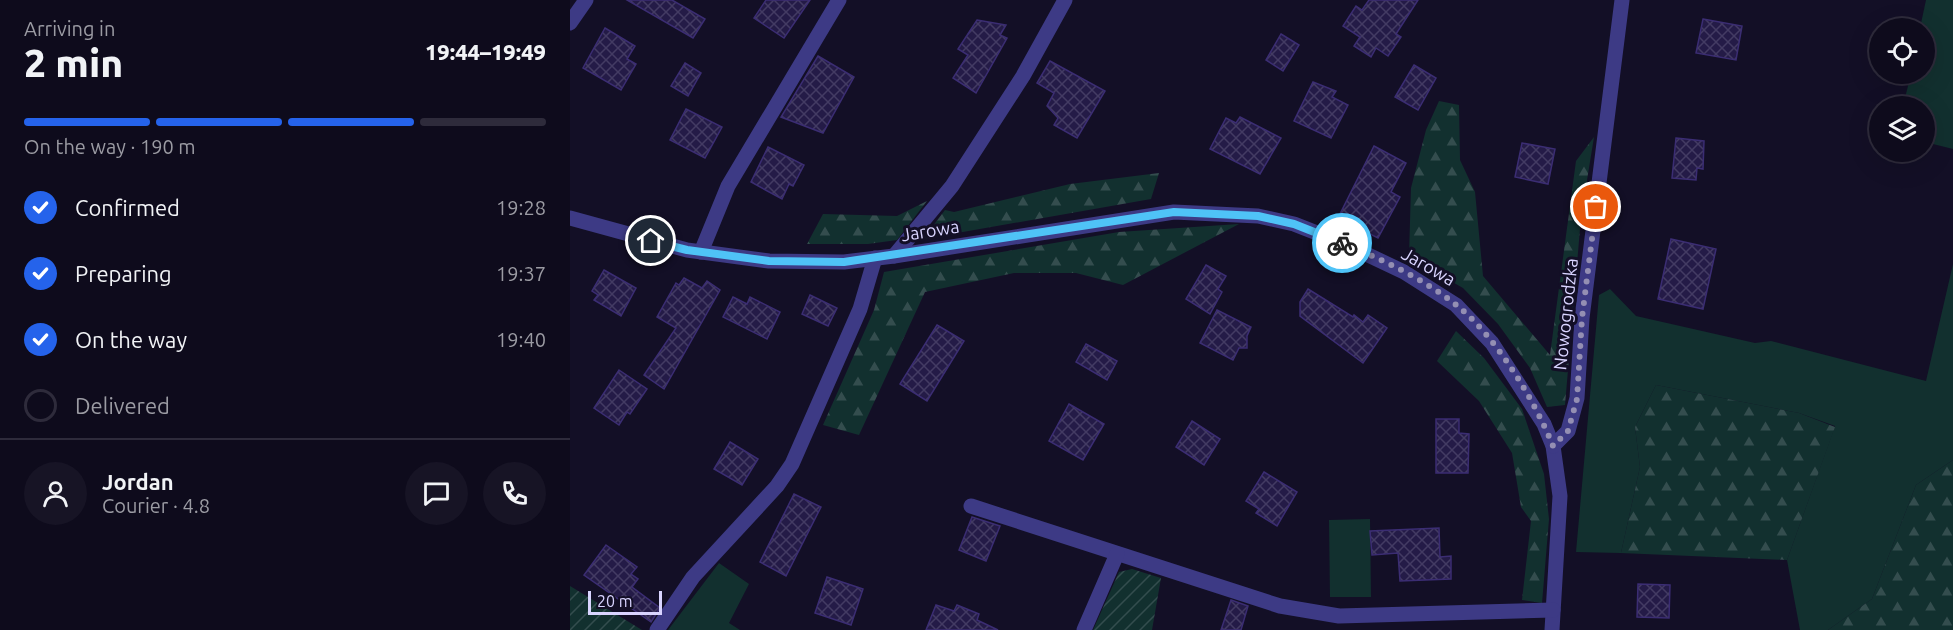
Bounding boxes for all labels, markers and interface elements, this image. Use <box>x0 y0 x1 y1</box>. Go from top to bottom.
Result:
text: Arriving in <box>24 17 115 40</box>
map controls <box>1869 18 1935 162</box>
button: locate <box>1869 18 1935 84</box>
text: 19:44–19:49 <box>425 39 546 64</box>
text: 2 min <box>24 41 123 84</box>
button: layers <box>1869 96 1935 162</box>
text: On the way · 190 m <box>24 135 196 158</box>
pin <box>1570 181 1621 232</box>
icon: bag <box>1579 190 1612 223</box>
icon: check <box>24 191 57 224</box>
text: Confirmed <box>75 195 180 220</box>
text: 19:28 <box>496 196 546 219</box>
courier <box>1312 213 1372 273</box>
pin <box>625 215 676 266</box>
street label: Jarowa <box>899 216 961 244</box>
icon: home <box>634 224 667 257</box>
icon: bike <box>1326 227 1359 260</box>
street label: Jarowa <box>1399 243 1459 289</box>
icon: check <box>24 257 57 290</box>
street label: Nowogrodzka <box>1549 257 1581 371</box>
text: Preparing <box>75 261 172 286</box>
text: 19:37 <box>496 262 546 285</box>
icon: check <box>24 323 57 356</box>
text: On the way <box>75 327 187 352</box>
text: 19:40 <box>496 328 546 351</box>
text: Delivered <box>75 393 170 418</box>
button: person <box>24 462 87 525</box>
button: chat <box>405 462 468 525</box>
button: phone <box>483 462 546 525</box>
text: Jordan <box>102 469 174 494</box>
text: Courier · 4.8 <box>102 494 210 517</box>
scale bar <box>588 588 662 616</box>
text: 20 m <box>597 592 633 610</box>

